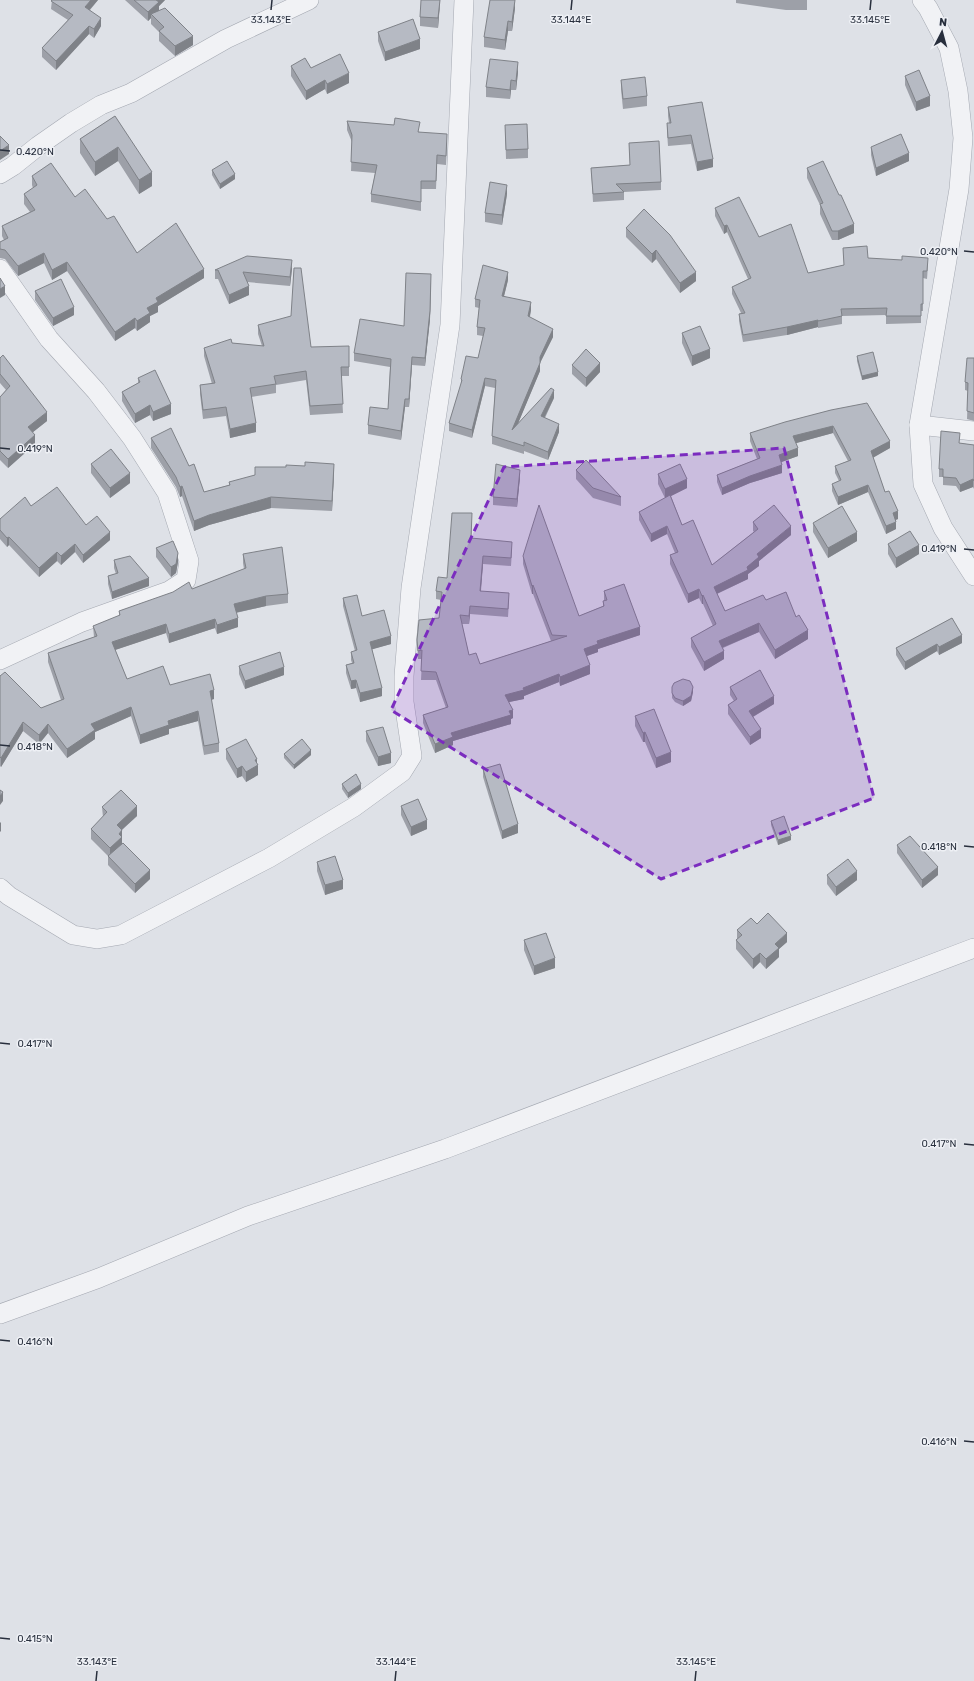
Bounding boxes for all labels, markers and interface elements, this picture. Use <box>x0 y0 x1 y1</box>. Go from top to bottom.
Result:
north arrow <box>922 12 962 52</box>
text: 33.143°E <box>251 14 291 26</box>
text: 33.144°E <box>551 14 591 26</box>
text: 33.145°E <box>850 14 890 26</box>
text: N <box>938 16 948 29</box>
text: 0.420°N <box>16 146 54 158</box>
text: 0.420°N <box>920 246 958 258</box>
text: 0.419°N <box>17 443 53 455</box>
text: 0.419°N <box>921 543 957 555</box>
text: 0.418°N <box>17 741 53 753</box>
text: 0.418°N <box>921 841 957 853</box>
text: 0.417°N <box>18 1038 52 1050</box>
text: 0.417°N <box>922 1138 956 1150</box>
text: 0.416°N <box>17 1336 53 1348</box>
text: 0.416°N <box>921 1436 957 1448</box>
text: 0.415°N <box>17 1633 53 1645</box>
text: 33.143°E <box>77 1656 117 1668</box>
text: 33.144°E <box>376 1656 416 1668</box>
text: 33.145°E <box>676 1656 716 1668</box>

